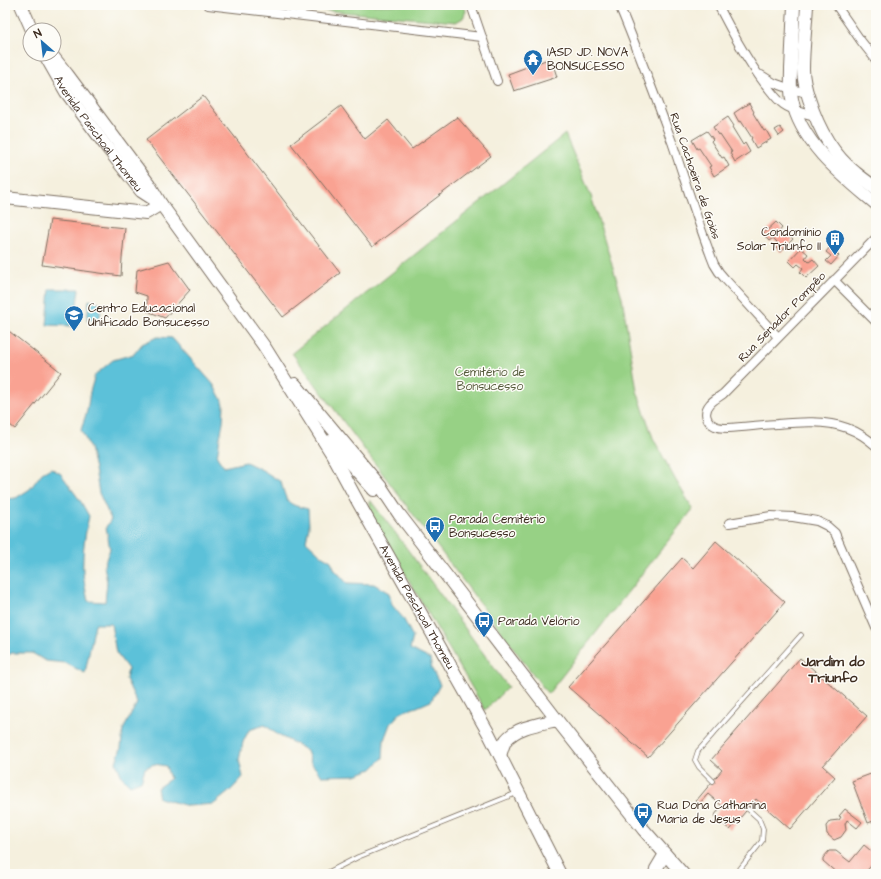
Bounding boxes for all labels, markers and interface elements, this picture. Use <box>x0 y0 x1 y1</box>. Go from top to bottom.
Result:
north arrow <box>22 22 62 62</box>
text: N <box>31 25 44 42</box>
place label: IASD JD. NOVA BONSUCESSO <box>547 44 629 75</box>
temple icon: IASD JD. NOVA BONSUCESSO <box>522 48 544 76</box>
street label: Avenida Paschoal Thomeu <box>50 72 147 195</box>
street label: Rua Cachoeira de Goiás <box>665 110 725 242</box>
place label: Condomínio Solar Triunfo II <box>737 224 821 255</box>
building icon: Condomínio Solar Triunfo II <box>824 228 846 256</box>
street label: Rua Senador Pompêo <box>734 268 830 366</box>
place label: Centro Educacional Unificado Bonsucesso <box>88 300 209 331</box>
school or university icon: Centro Educacional Unificado Bonsucesso <box>63 304 85 332</box>
park label: Cemitério de Bonsucesso <box>455 364 526 395</box>
place label: Parada Cemitério Bonsucesso <box>449 511 545 542</box>
bus stop icon: Parada Cemitério Bonsucesso <box>424 515 446 543</box>
street label: Avenida Paschoal Thomeu <box>375 541 459 672</box>
bus stop icon: Parada Velório <box>473 610 495 638</box>
place label: Parada Velório <box>498 613 580 630</box>
district label: Jardim do Triunfo <box>800 652 865 688</box>
place label: Rua Dona Catharina Maria de Jesus <box>657 797 766 828</box>
bus stop icon: Rua Dona Catharina Maria de Jesus <box>632 801 654 829</box>

